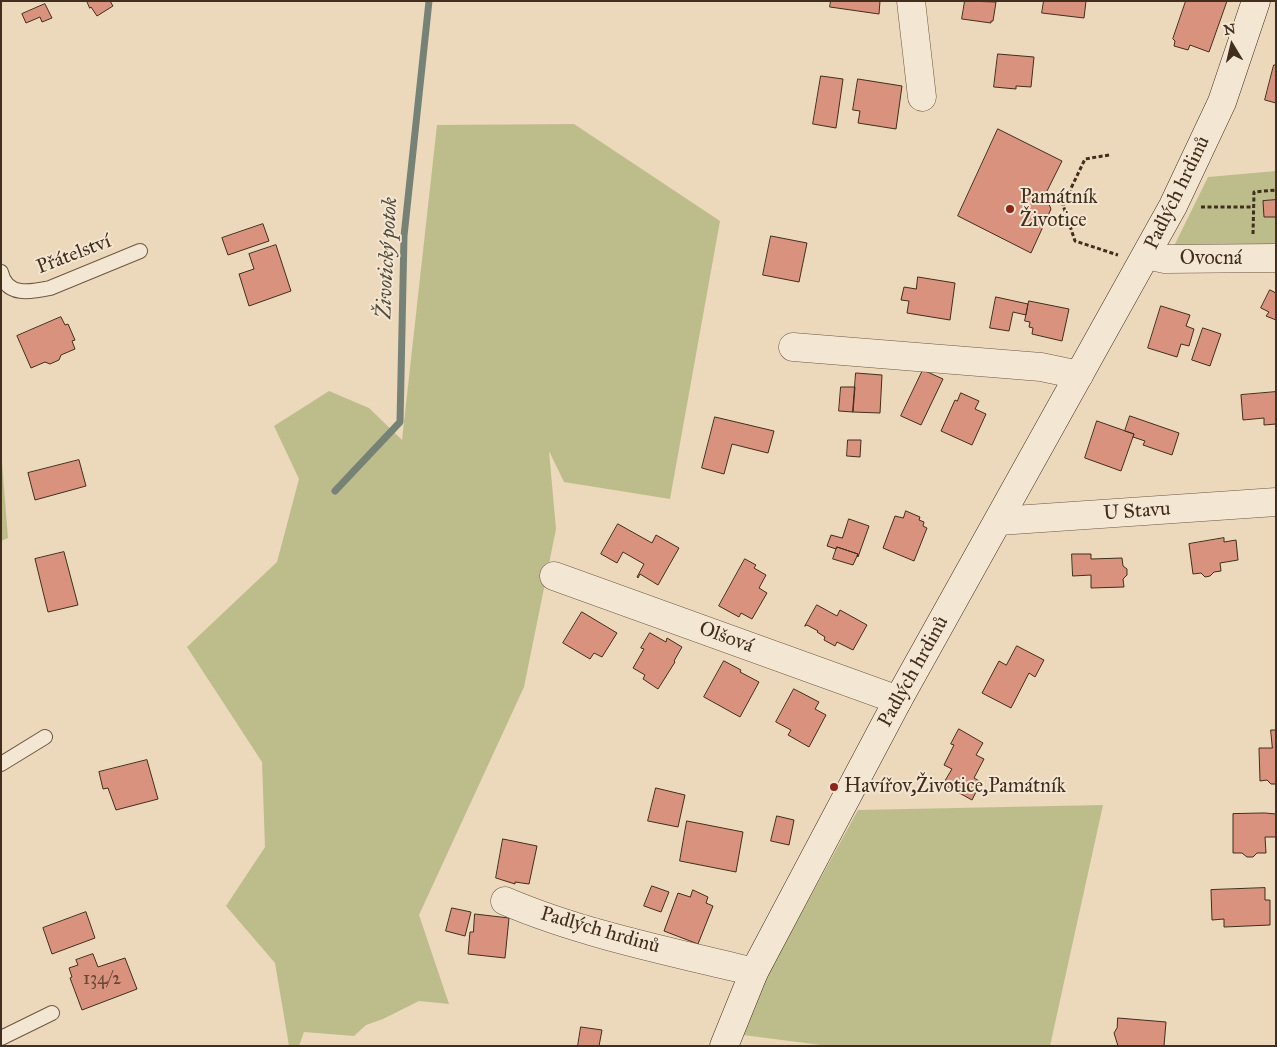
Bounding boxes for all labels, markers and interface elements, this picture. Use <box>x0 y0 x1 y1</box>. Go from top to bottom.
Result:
north arrow <box>1207 20 1257 70</box>
text: N <box>1222 20 1237 39</box>
street label: Padlých hrdinů <box>1140 132 1216 254</box>
place label: Památník Životice <box>1020 186 1097 233</box>
water label: Životický potok <box>372 196 404 320</box>
marker: Památník Životice <box>1004 203 1016 215</box>
street label: Přátelství <box>33 230 115 280</box>
street label: Ovocná <box>1180 247 1242 271</box>
street label: U Stavu <box>1103 498 1171 526</box>
street label: Padlých hrdinů <box>874 612 954 732</box>
street label: Olšová <box>696 617 756 659</box>
place label: Havířov,Životice,Památník <box>844 775 1066 799</box>
marker: Havířov,Životice,Památník <box>828 781 840 793</box>
street label: Padlých hrdinů <box>537 902 663 960</box>
house number: 134/2 <box>83 969 121 991</box>

